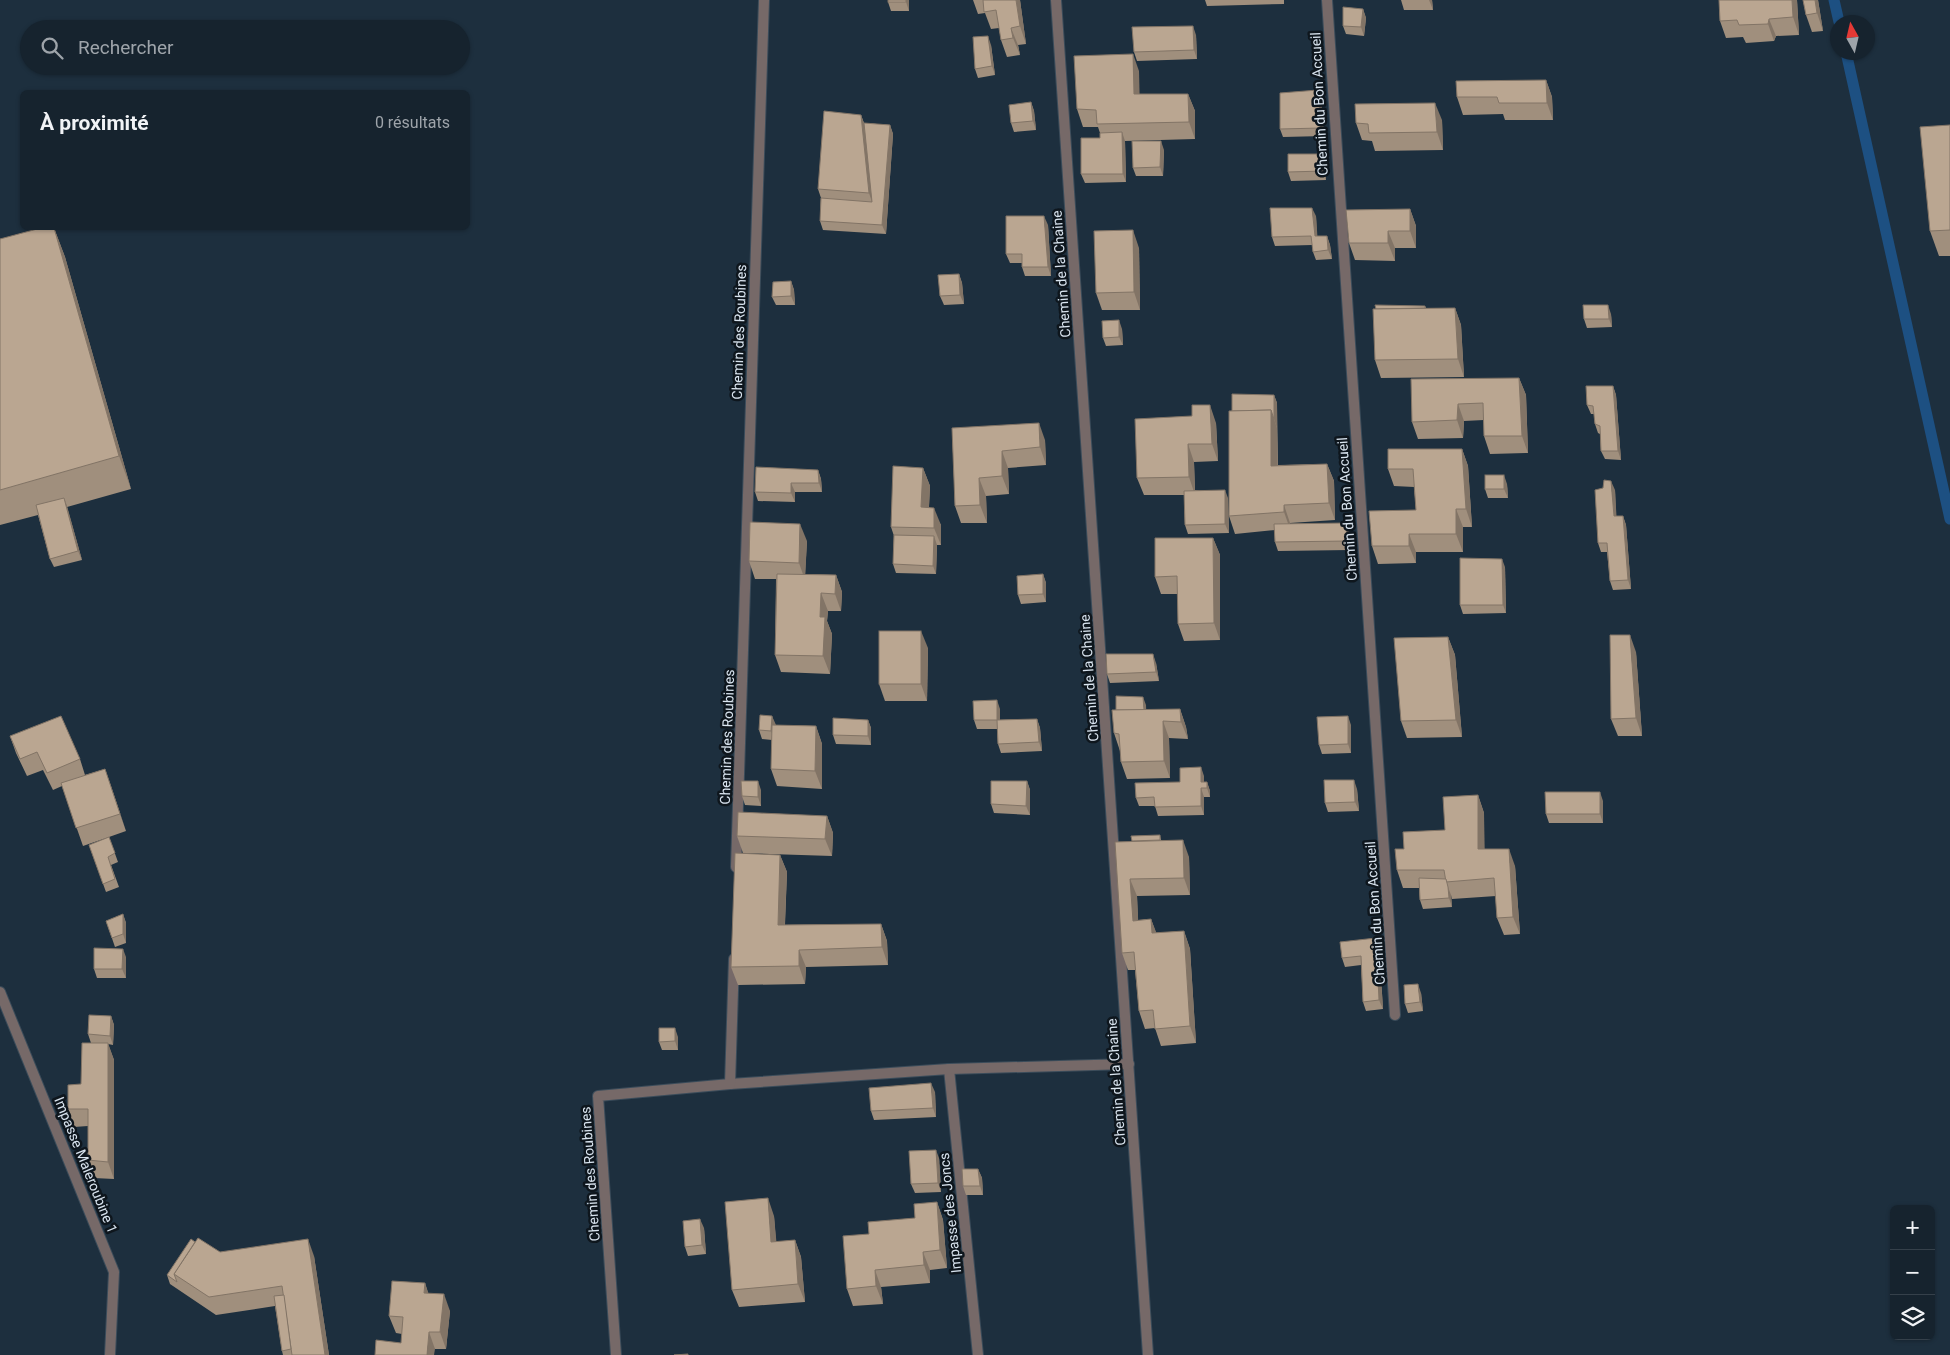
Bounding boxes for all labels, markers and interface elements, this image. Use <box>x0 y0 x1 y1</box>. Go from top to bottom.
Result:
north arrow <box>1830 15 1875 60</box>
search box <box>20 20 470 75</box>
street label: Chemin du Bon Accueil <box>1307 32 1331 176</box>
icon: search <box>38 34 66 62</box>
text: Rechercher <box>78 36 173 59</box>
text: À proximité <box>40 111 149 135</box>
text: 0 résultats <box>375 113 450 132</box>
street label: Chemin de la Chaine <box>1049 210 1073 338</box>
street label: Chemin des Roubines <box>729 264 749 400</box>
street label: Chemin du Bon Accueil <box>1334 437 1360 581</box>
street label: Chemin de la Chaine <box>1077 614 1101 742</box>
street label: Chemin des Roubines <box>717 669 737 805</box>
street label: Chemin du Bon Accueil <box>1362 841 1388 985</box>
street label: Chemin de la Chaine <box>1104 1018 1128 1146</box>
street label: Impasse Maleroubine 1 <box>51 1094 121 1236</box>
street label: Chemin des Roubines <box>577 1106 603 1242</box>
street label: Impasse des Joncs <box>936 1152 964 1274</box>
map controls <box>1890 1205 1935 1340</box>
button: + <box>1890 1205 1935 1250</box>
button: − <box>1890 1250 1935 1295</box>
button: layers <box>1890 1295 1935 1340</box>

